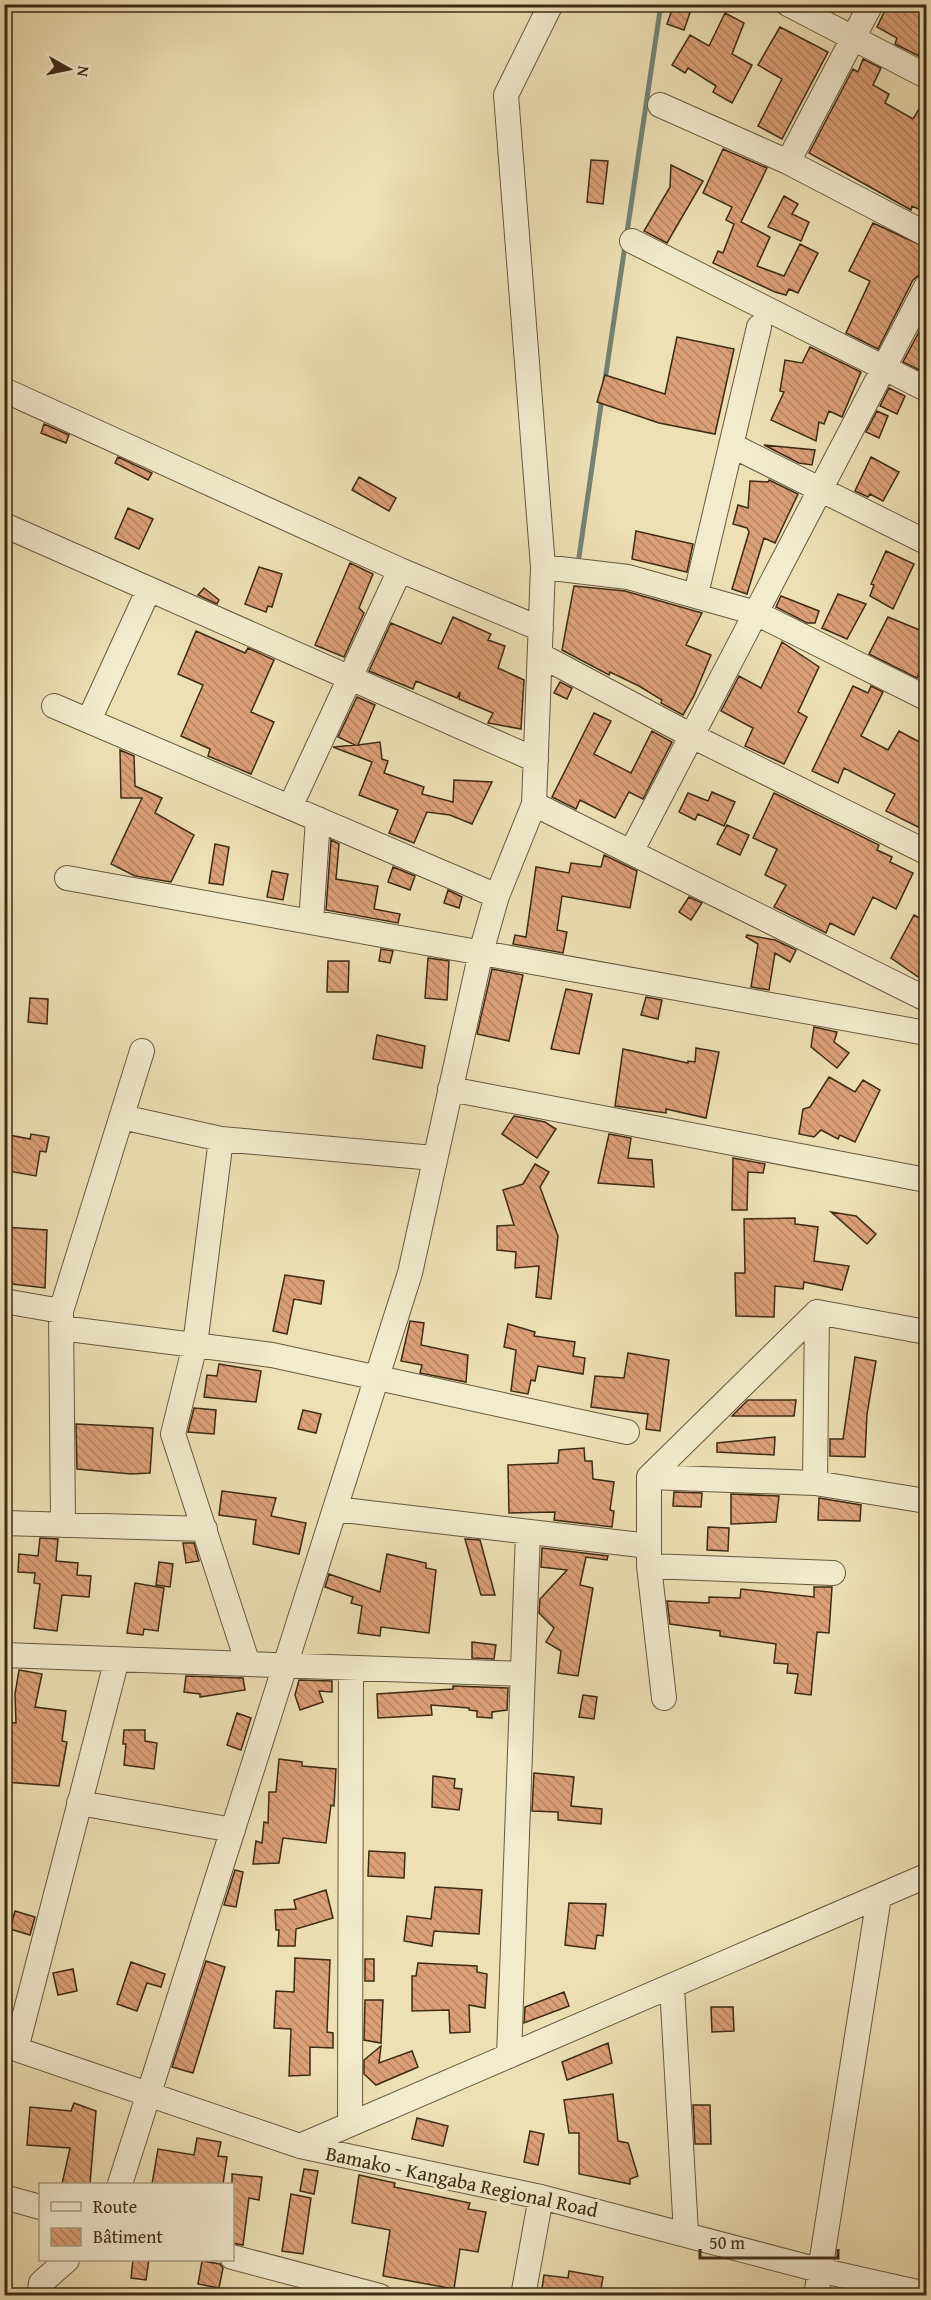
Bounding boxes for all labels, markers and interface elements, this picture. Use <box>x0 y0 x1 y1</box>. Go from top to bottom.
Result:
north arrow <box>39 39 99 99</box>
text: N <box>71 64 97 79</box>
street label: Bamako - Kangaba Regional Road <box>323 2138 601 2224</box>
legend <box>39 2183 234 2261</box>
text: Route <box>93 2193 137 2220</box>
scale bar <box>700 2222 838 2260</box>
text: Bâtiment <box>93 2223 163 2250</box>
text: 50 m <box>709 2229 745 2256</box>

